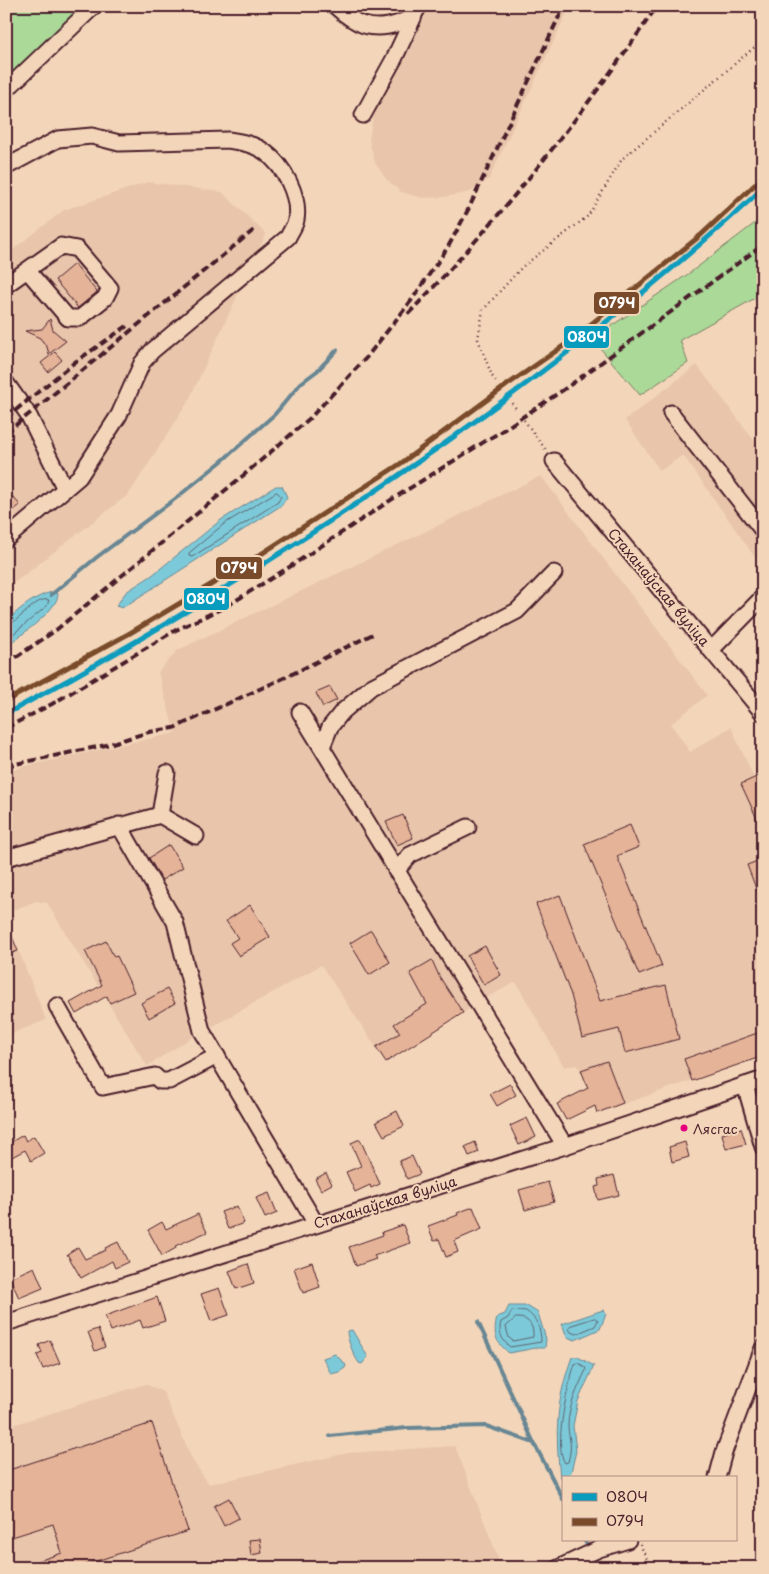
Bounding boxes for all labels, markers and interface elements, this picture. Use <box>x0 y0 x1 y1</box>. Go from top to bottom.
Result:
line badge: 079Ч <box>593 291 640 315</box>
text: 079Ч <box>599 292 635 313</box>
line badge: 080Ч <box>563 325 610 349</box>
text: 080Ч <box>567 326 607 347</box>
street label: Стаханаўская вуліца <box>603 523 715 651</box>
line badge: 079Ч <box>215 556 263 580</box>
text: 079Ч <box>221 557 257 578</box>
line badge: 080Ч <box>183 587 230 611</box>
text: 080Ч <box>186 588 226 609</box>
place label: Лясгас <box>693 1119 738 1138</box>
marker: Лясгас <box>679 1123 689 1133</box>
street label: Стаханаўская вуліца <box>311 1170 460 1234</box>
legend <box>562 1476 736 1542</box>
text: 080Ч <box>606 1484 648 1507</box>
text: 079Ч <box>606 1508 644 1531</box>

